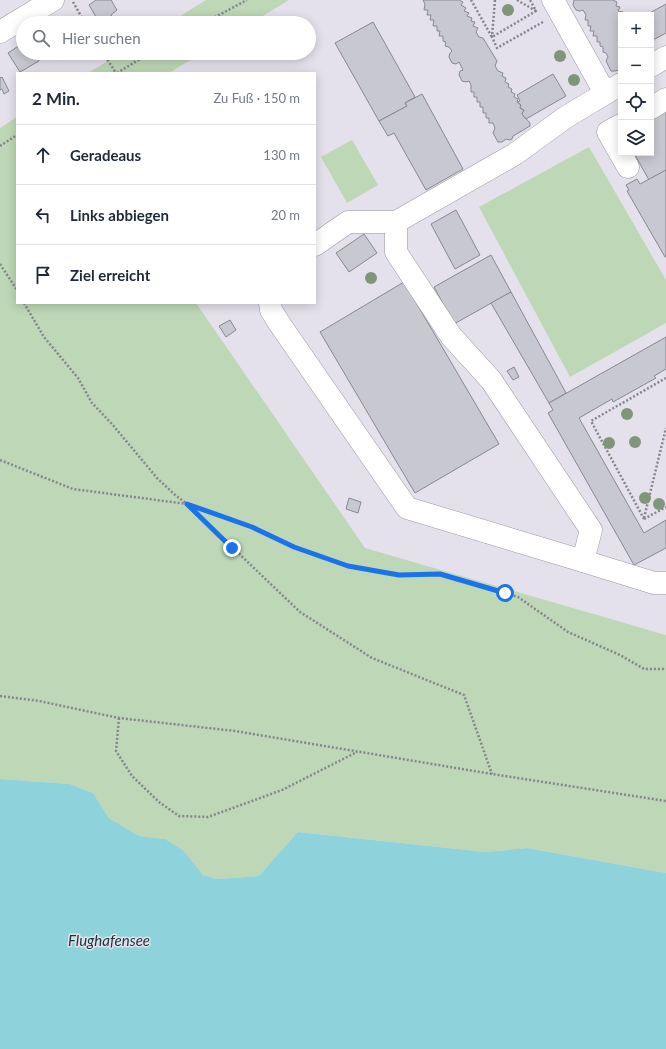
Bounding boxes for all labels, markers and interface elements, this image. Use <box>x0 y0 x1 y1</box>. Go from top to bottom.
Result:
map controls <box>618 12 654 156</box>
button: + <box>618 12 654 48</box>
search box <box>16 16 316 60</box>
icon: search <box>30 27 52 49</box>
text: Hier suchen <box>62 29 141 47</box>
button: − <box>618 48 654 84</box>
button: locate <box>618 84 654 120</box>
text: 2 Min. <box>32 88 80 109</box>
text: Zu Fuß · 150 m <box>214 90 300 106</box>
button: layers <box>618 120 654 156</box>
icon: ahead <box>32 144 54 166</box>
text: Geradeaus <box>70 146 141 164</box>
text: 130 m <box>263 147 300 163</box>
icon: left <box>32 204 54 226</box>
text: Links abbiegen <box>70 206 169 224</box>
text: 20 m <box>271 207 300 223</box>
icon: arrive <box>32 264 54 286</box>
text: Ziel erreicht <box>70 266 150 284</box>
route end <box>223 539 241 557</box>
route start <box>496 584 514 602</box>
water label: Flughafensee <box>68 931 150 949</box>

